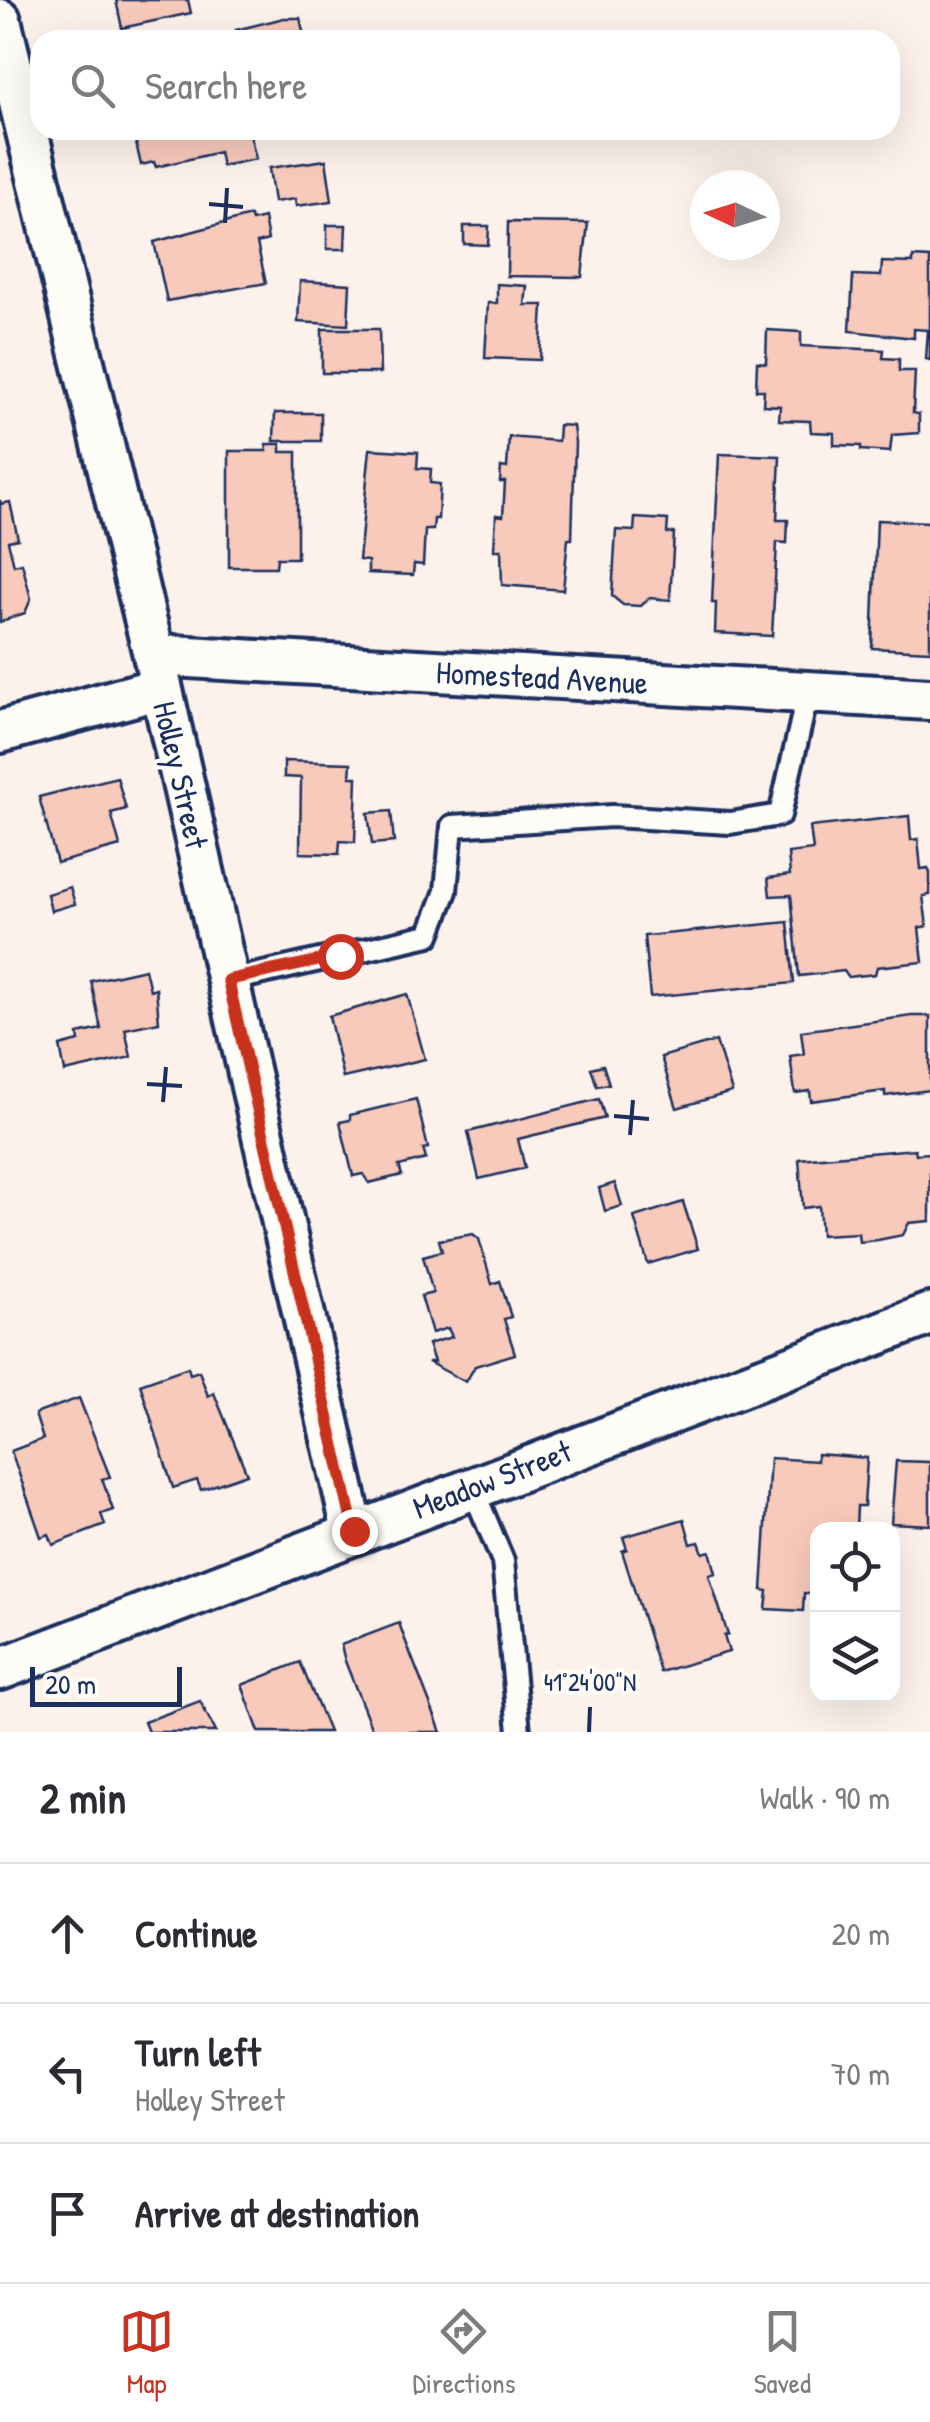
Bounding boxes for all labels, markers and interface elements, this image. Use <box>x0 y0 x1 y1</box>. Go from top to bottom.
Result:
search box <box>30 30 900 140</box>
icon: search <box>65 58 120 113</box>
text: Search here <box>145 59 307 111</box>
north arrow <box>690 170 780 260</box>
street label: Homestead Avenue <box>435 650 649 704</box>
street label: Holley Street <box>143 697 219 854</box>
route start <box>318 934 364 980</box>
street label: Meadow Street <box>407 1429 578 1529</box>
route end <box>332 1509 378 1555</box>
map controls <box>810 1522 900 1702</box>
button: locate <box>810 1522 900 1612</box>
button: layers <box>810 1612 900 1702</box>
scale bar <box>30 1662 182 1706</box>
text: 20 m <box>45 1665 96 1703</box>
text: 41°24'00"N <box>544 1665 636 1699</box>
text: 2 min <box>40 1769 126 1826</box>
text: Walk · 90 m <box>760 1776 890 1819</box>
icon: ahead <box>40 1906 95 1961</box>
text: Continue <box>135 1907 257 1959</box>
text: 20 m <box>832 1912 890 1955</box>
text: Turn left <box>135 2026 260 2078</box>
icon: left <box>40 2046 95 2101</box>
text: 70 m <box>831 2052 890 2095</box>
text: Holley Street <box>135 2078 285 2121</box>
icon: arrive <box>40 2186 95 2241</box>
text: Arrive at destination <box>135 2187 419 2239</box>
tab: Map <box>119 2304 174 2402</box>
tab: Directions <box>412 2304 515 2402</box>
tab: Saved <box>754 2304 811 2402</box>

